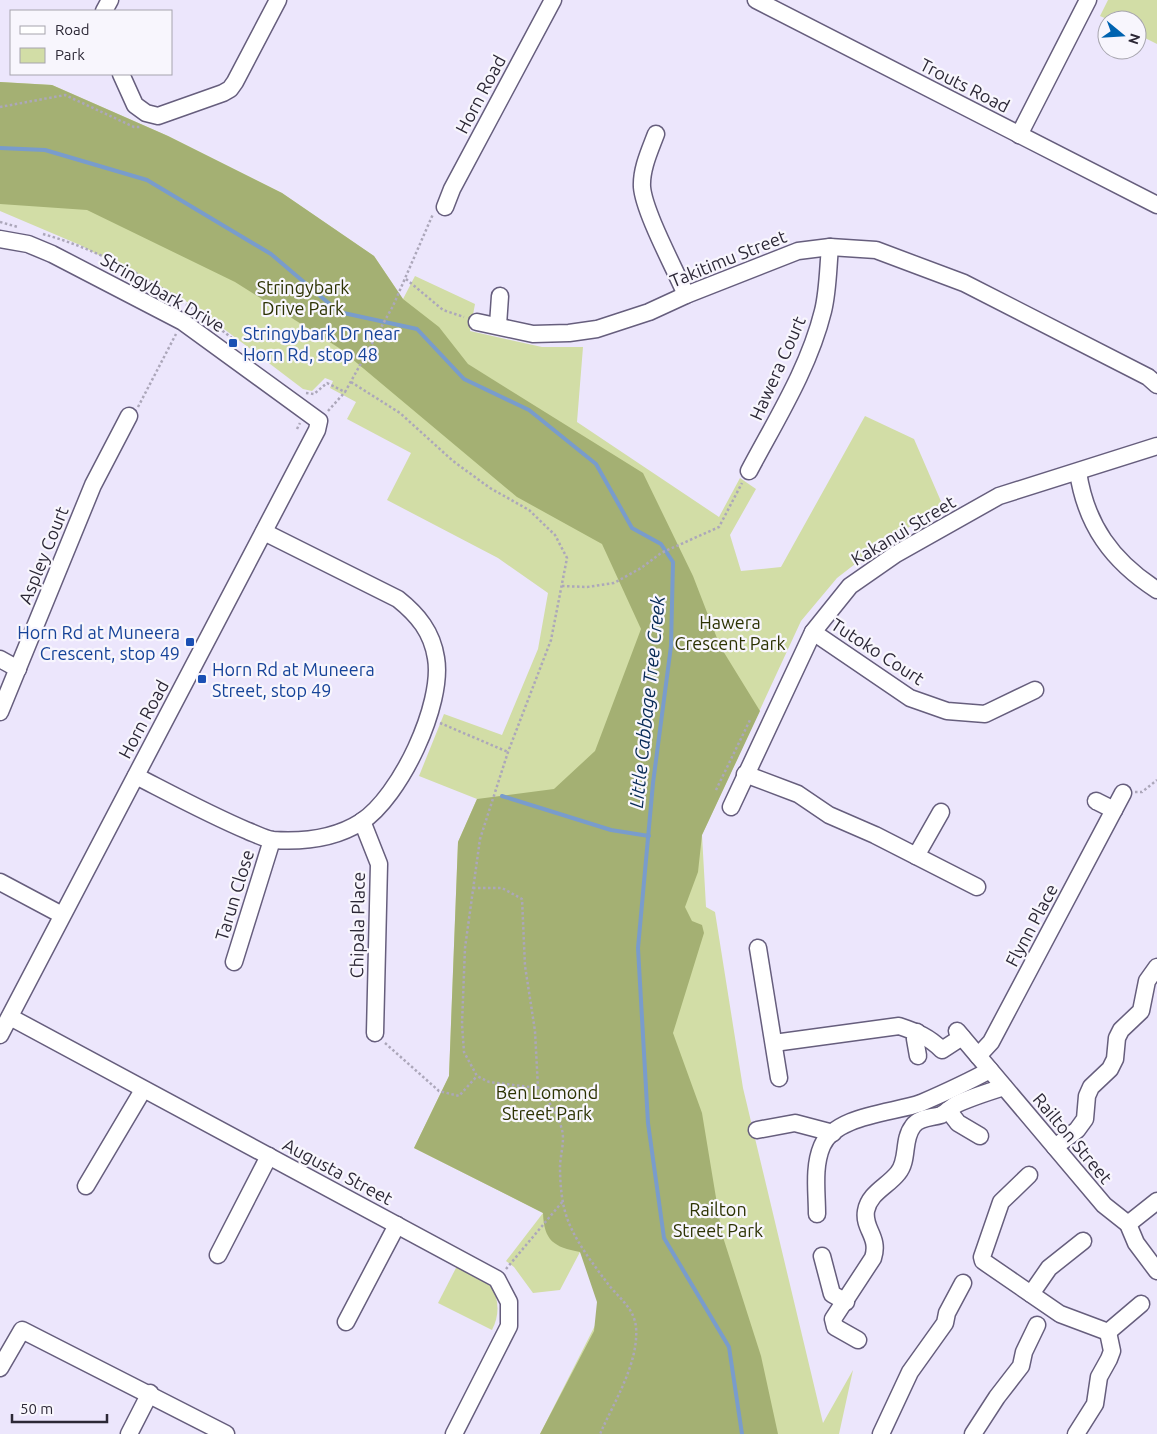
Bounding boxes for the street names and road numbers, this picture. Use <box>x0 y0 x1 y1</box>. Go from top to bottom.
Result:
street label: Horn Road <box>451 51 509 137</box>
street label: Trouts Road <box>917 54 1013 116</box>
street label: Takitimu Street <box>667 226 789 290</box>
street label: Stringybark Drive <box>98 249 228 335</box>
street label: Hawera Court <box>745 313 809 423</box>
street label: Kakanui Street <box>847 491 959 569</box>
street label: Aspley Court <box>14 503 72 607</box>
street label: Tutoko Court <box>828 614 928 688</box>
street label: Horn Road <box>114 676 172 762</box>
street label: Tarun Close <box>211 847 257 943</box>
street label: Chipala Place <box>346 872 368 978</box>
street label: Flynn Place <box>1001 880 1061 970</box>
street label: Railton Street <box>1029 1089 1117 1187</box>
street label: Augusta Street <box>280 1134 396 1208</box>

